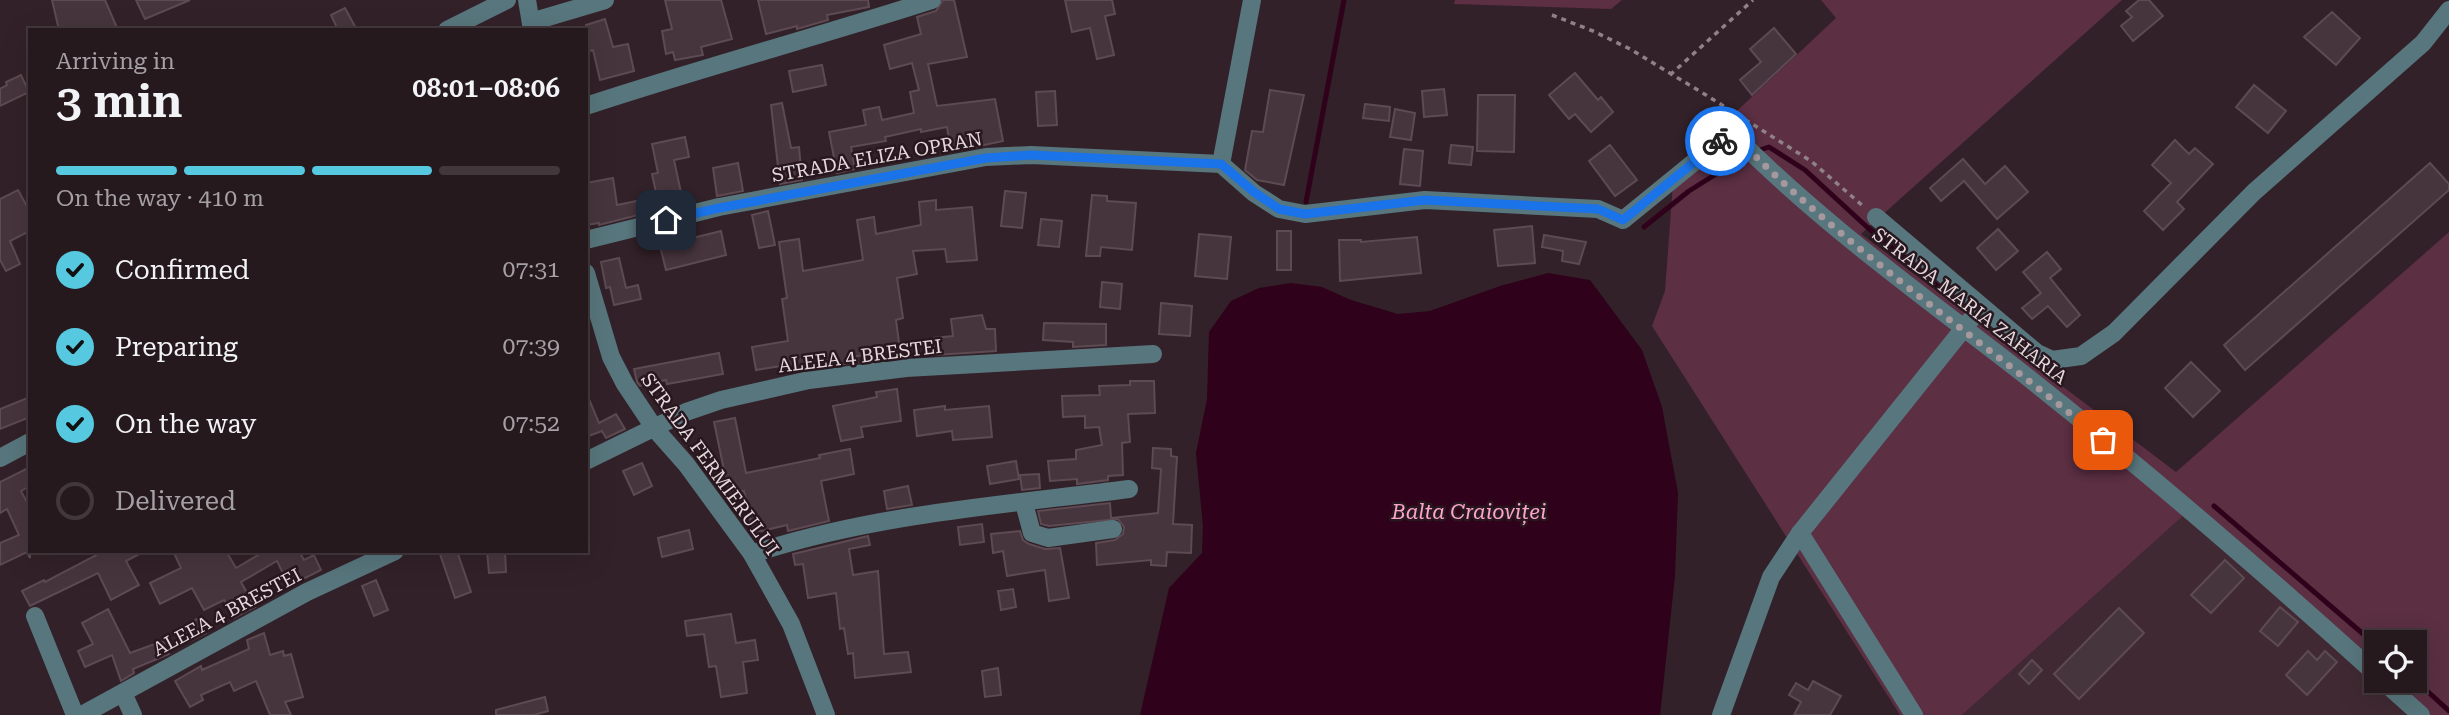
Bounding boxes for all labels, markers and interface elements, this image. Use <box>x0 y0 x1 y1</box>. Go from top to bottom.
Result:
text: Arriving in <box>56 48 175 75</box>
text: 08:01–08:06 <box>412 73 560 103</box>
text: 3 min <box>56 74 183 128</box>
courier <box>1685 106 1755 176</box>
icon: bike <box>1701 122 1739 160</box>
street label: STRADA ELIZA OPRAN <box>770 127 984 187</box>
text: On the way · 410 m <box>56 185 264 212</box>
pin <box>636 190 696 250</box>
icon: home <box>647 201 685 239</box>
street label: STRADA MARIA ZAHARIA <box>1868 223 2073 390</box>
icon: check <box>56 251 94 289</box>
text: Confirmed <box>115 255 250 285</box>
text: 07:31 <box>503 256 560 283</box>
icon: check <box>56 328 94 366</box>
text: Preparing <box>115 332 238 362</box>
text: 07:39 <box>503 333 560 360</box>
street label: ALEEA 4 BRESTEI <box>777 335 943 377</box>
street label: STRADA FERMIERULUI <box>636 368 784 560</box>
icon: check <box>56 405 94 443</box>
text: On the way <box>115 409 256 439</box>
text: 07:52 <box>503 410 560 437</box>
pin <box>2073 410 2133 470</box>
icon: bag <box>2084 421 2122 459</box>
text: Delivered <box>115 486 236 516</box>
water label: Balta Craioviței <box>1391 500 1546 526</box>
street label: ALEEA 4 BRESTEI <box>149 563 305 661</box>
map controls <box>2364 630 2427 693</box>
button: locate <box>2364 630 2427 693</box>

